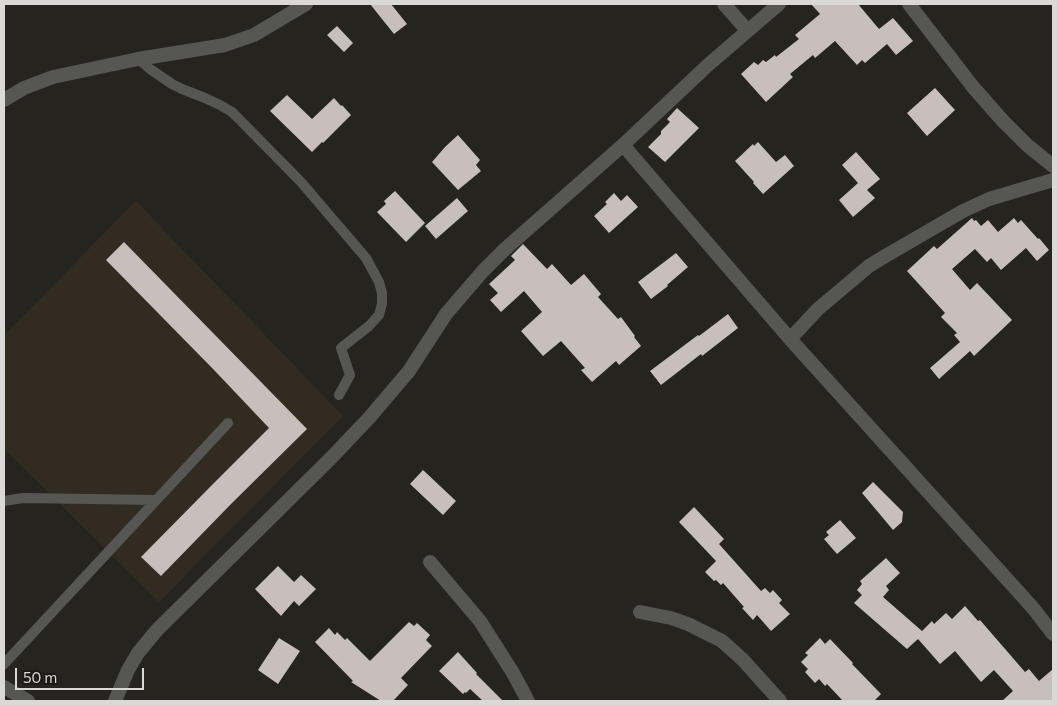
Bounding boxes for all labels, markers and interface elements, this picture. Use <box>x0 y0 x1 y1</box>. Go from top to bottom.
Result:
scale bar <box>18 658 146 690</box>
text: 50 m <box>23 668 57 686</box>

